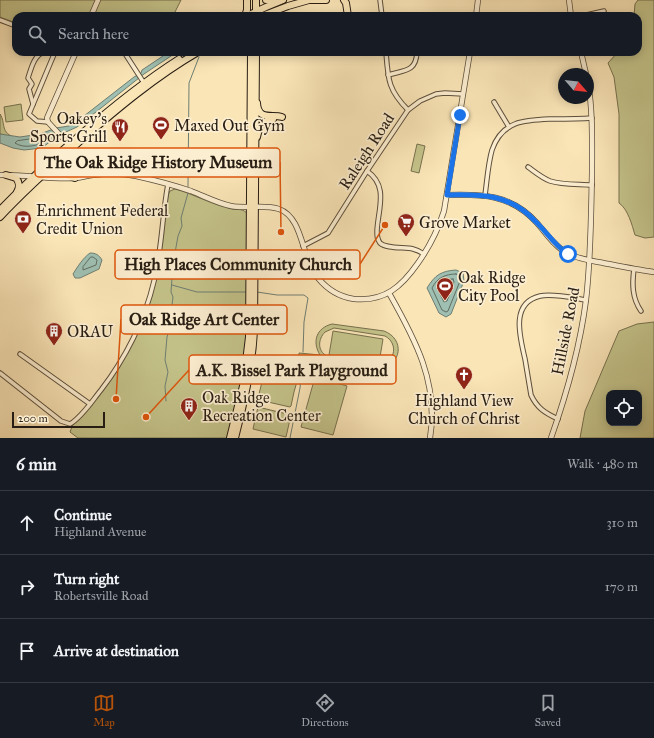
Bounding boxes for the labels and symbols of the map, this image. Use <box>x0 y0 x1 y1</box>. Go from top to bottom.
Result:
north arrow <box>558 68 594 104</box>
route end <box>451 106 469 124</box>
place label: Oakey's Sports Grill <box>30 109 108 146</box>
street label: Raleigh Road <box>335 110 399 194</box>
sports icon: Maxed Out Gym <box>151 115 171 140</box>
place label: Maxed Out Gym <box>174 116 285 135</box>
restaurant icon: Oakey's Sports Grill <box>110 117 130 142</box>
callout: The Oak Ridge History Museum <box>35 148 280 177</box>
text: The Oak Ridge History Museum <box>43 152 273 173</box>
place label: Enrichment Federal Credit Union <box>36 201 169 238</box>
bank icon: Enrichment Federal Credit Union <box>13 209 33 234</box>
supermarket icon: Grove Market <box>396 212 416 237</box>
place label: Grove Market <box>419 213 511 232</box>
route start <box>559 245 577 263</box>
callout: High Places Community Church <box>115 250 360 279</box>
text: High Places Community Church <box>124 254 353 275</box>
place label: Oak Ridge City Pool <box>458 268 526 305</box>
sports icon: Oak Ridge City Pool <box>435 276 455 301</box>
street label: Hillside Road <box>548 285 583 377</box>
callout: Oak Ridge Art Center <box>121 305 287 334</box>
text: Oak Ridge Art Center <box>129 309 280 330</box>
building icon: ORAU <box>44 321 64 346</box>
place label: ORAU <box>67 322 113 341</box>
callout: A.K. Bissel Park Playground <box>189 355 396 384</box>
text: A.K. Bissel Park Playground <box>195 360 388 381</box>
church icon: Highland View Church of Christ <box>454 365 474 390</box>
place label: Oak Ridge Recreation Center <box>202 388 321 425</box>
place label: Highland View Church of Christ <box>408 391 520 428</box>
building icon: Oak Ridge Recreation Center <box>179 396 199 421</box>
scale bar <box>12 410 105 429</box>

